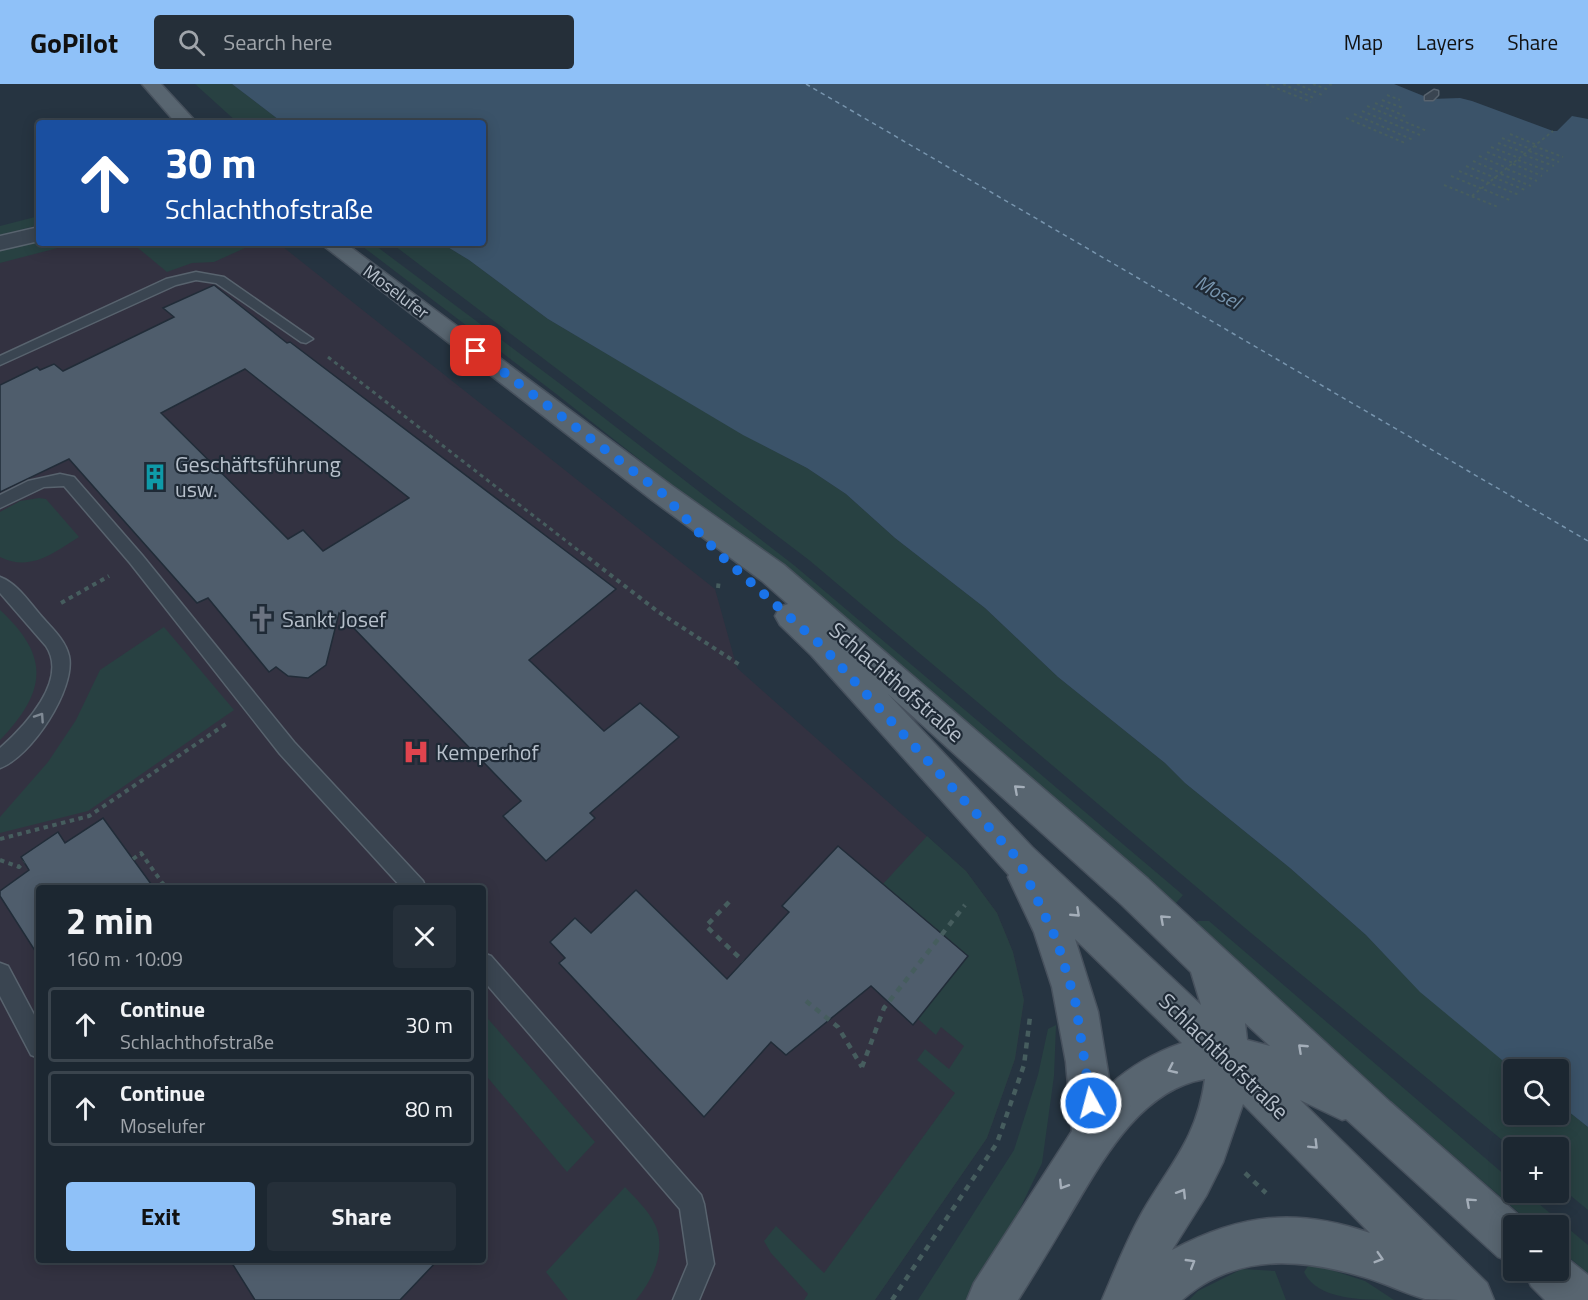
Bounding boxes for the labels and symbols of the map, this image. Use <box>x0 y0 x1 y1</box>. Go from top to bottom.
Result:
street label: Moselufer <box>357 258 435 326</box>
water label: Mosel <box>1190 266 1249 318</box>
pin <box>450 325 501 376</box>
place label: Geschäftsführung usw. <box>175 447 341 506</box>
building icon: Geschäftsführung usw. <box>140 462 170 492</box>
place label: Sankt Josef <box>282 602 387 636</box>
church icon: Sankt Josef <box>247 604 277 634</box>
street label: Schlachthofstraße <box>822 614 972 750</box>
one-way arrow <box>33 713 44 724</box>
place label: Kemperhof <box>436 735 539 769</box>
hospital icon: Kemperhof <box>401 737 431 767</box>
one-way arrow <box>1015 785 1025 796</box>
one-way arrow <box>1069 906 1080 917</box>
one-way arrow <box>1160 915 1171 926</box>
street label: Schlachthofstraße <box>1151 985 1297 1127</box>
one-way arrow <box>1298 1044 1309 1055</box>
one-way arrow <box>1167 1061 1178 1073</box>
position arrow <box>1059 1071 1123 1135</box>
one-way arrow <box>1307 1137 1318 1148</box>
one-way arrow <box>1059 1178 1070 1189</box>
one-way arrow <box>1175 1189 1186 1200</box>
one-way arrow <box>1466 1198 1477 1209</box>
one-way arrow <box>1373 1251 1384 1264</box>
one-way arrow <box>1185 1258 1195 1270</box>

